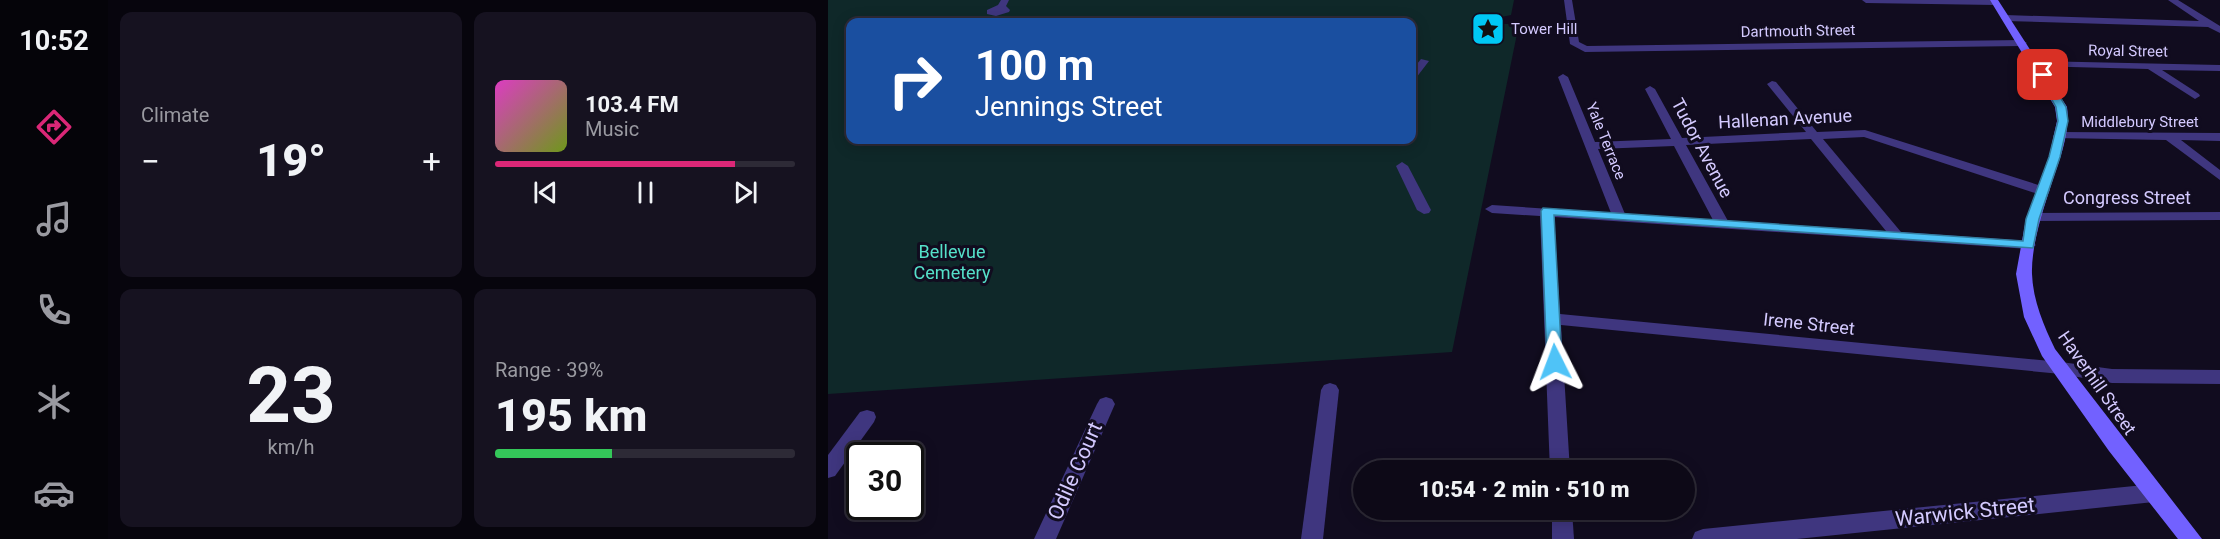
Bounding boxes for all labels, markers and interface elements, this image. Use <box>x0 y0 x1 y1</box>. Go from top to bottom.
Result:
place icon: Tower Hill <box>1470 11 1506 47</box>
place label: Tower Hill <box>1511 20 1577 38</box>
street label: Dartmouth Street <box>1740 21 1856 41</box>
text: 10:52 <box>19 25 89 57</box>
text: 100 m <box>975 41 1094 90</box>
street label: Royal Street <box>2088 41 2168 61</box>
icon: right <box>876 42 954 120</box>
pin <box>2017 49 2068 100</box>
icon: arrive <box>2026 58 2059 91</box>
text: Jennings Street <box>975 91 1163 123</box>
text: 103.4 FM <box>585 92 679 117</box>
street label: Tudor Avenue <box>1667 94 1737 201</box>
street label: Yale Terrace <box>1582 100 1630 182</box>
text: Climate <box>141 103 209 127</box>
street label: Hallenan Avenue <box>1718 105 1852 132</box>
icon: directions <box>33 106 75 148</box>
street label: Middlebury Street <box>2081 113 2199 131</box>
text: Music <box>585 117 639 141</box>
text: 19° <box>256 134 326 187</box>
text: − <box>141 142 160 181</box>
text: + <box>422 142 441 181</box>
icon: previous <box>529 176 562 209</box>
icon: pause <box>629 176 662 209</box>
icon: next <box>729 176 762 209</box>
street label: Congress Street <box>2063 187 2191 208</box>
icon: music <box>33 198 75 240</box>
park label: Bellevue Cemetery <box>914 241 991 283</box>
icon: phone <box>33 289 75 331</box>
street label: Irene Street <box>1762 308 1856 339</box>
street label: Haverhill Street <box>2054 327 2141 439</box>
position arrow <box>1523 330 1587 394</box>
text: 23 <box>246 350 336 441</box>
text: Range · 39% <box>495 358 603 382</box>
icon: climate <box>33 381 75 423</box>
text: 195 km <box>495 389 647 442</box>
street label: Odile Court <box>1043 418 1107 524</box>
text: km/h <box>268 435 314 459</box>
speed limit sign: 30 <box>846 442 924 520</box>
icon: car <box>33 472 75 514</box>
text: 10:54 · 2 min · 510 m <box>1419 477 1629 502</box>
street label: Warwick Street <box>1894 493 2036 531</box>

